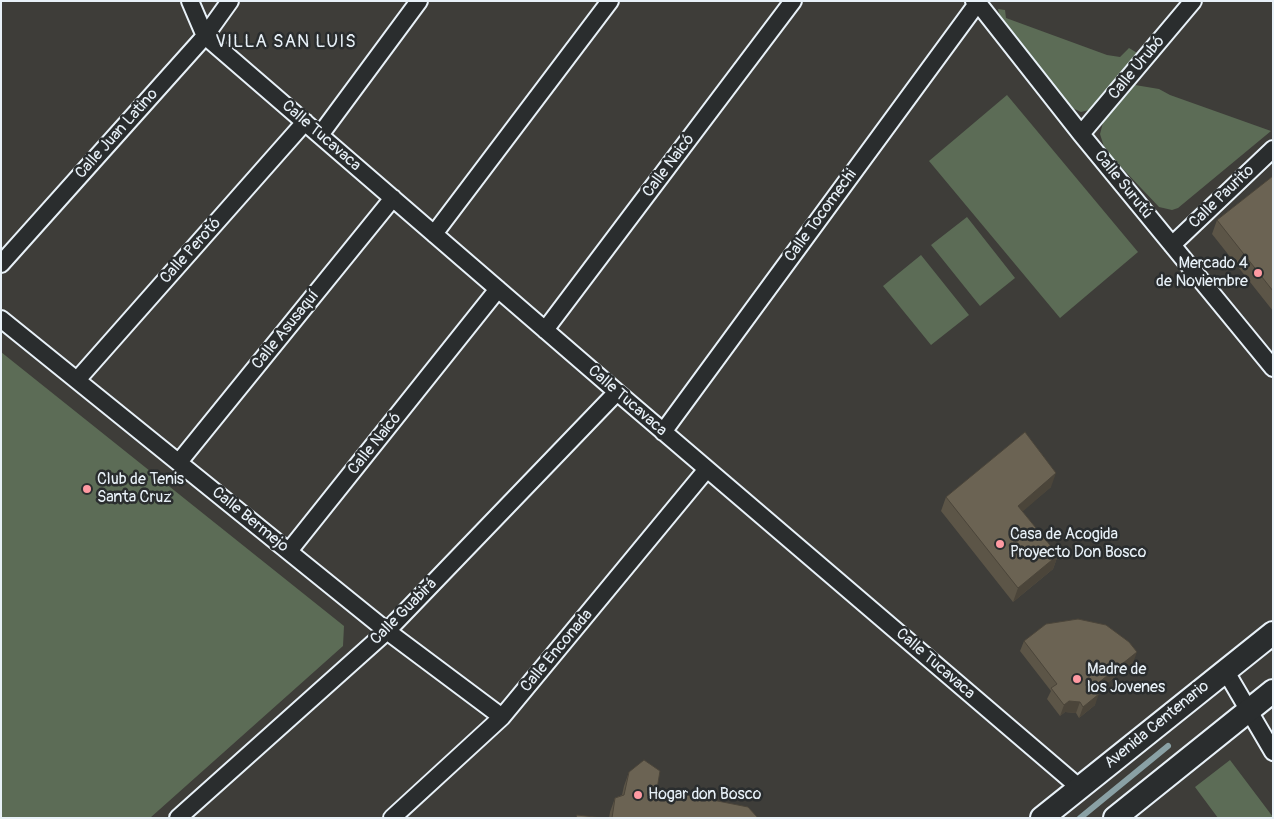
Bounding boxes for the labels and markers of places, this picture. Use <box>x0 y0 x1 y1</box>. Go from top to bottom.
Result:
place label: Mercado 4 de Noviembre <box>1156 254 1248 292</box>
marker: Mercado 4 de Noviembre <box>1252 267 1264 279</box>
place label: Club de Tenis Santa Cruz <box>97 470 184 508</box>
marker: Club de Tenis Santa Cruz <box>81 483 93 495</box>
place label: Casa de Acogida Proyecto Don Bosco <box>1010 525 1146 563</box>
marker: Casa de Acogida Proyecto Don Bosco <box>994 538 1006 550</box>
place label: Madre de los Jovenes <box>1087 660 1165 698</box>
marker: Madre de los Jovenes <box>1071 673 1083 685</box>
place label: Hogar don Bosco <box>648 785 761 805</box>
marker: Hogar don Bosco <box>632 789 644 801</box>

